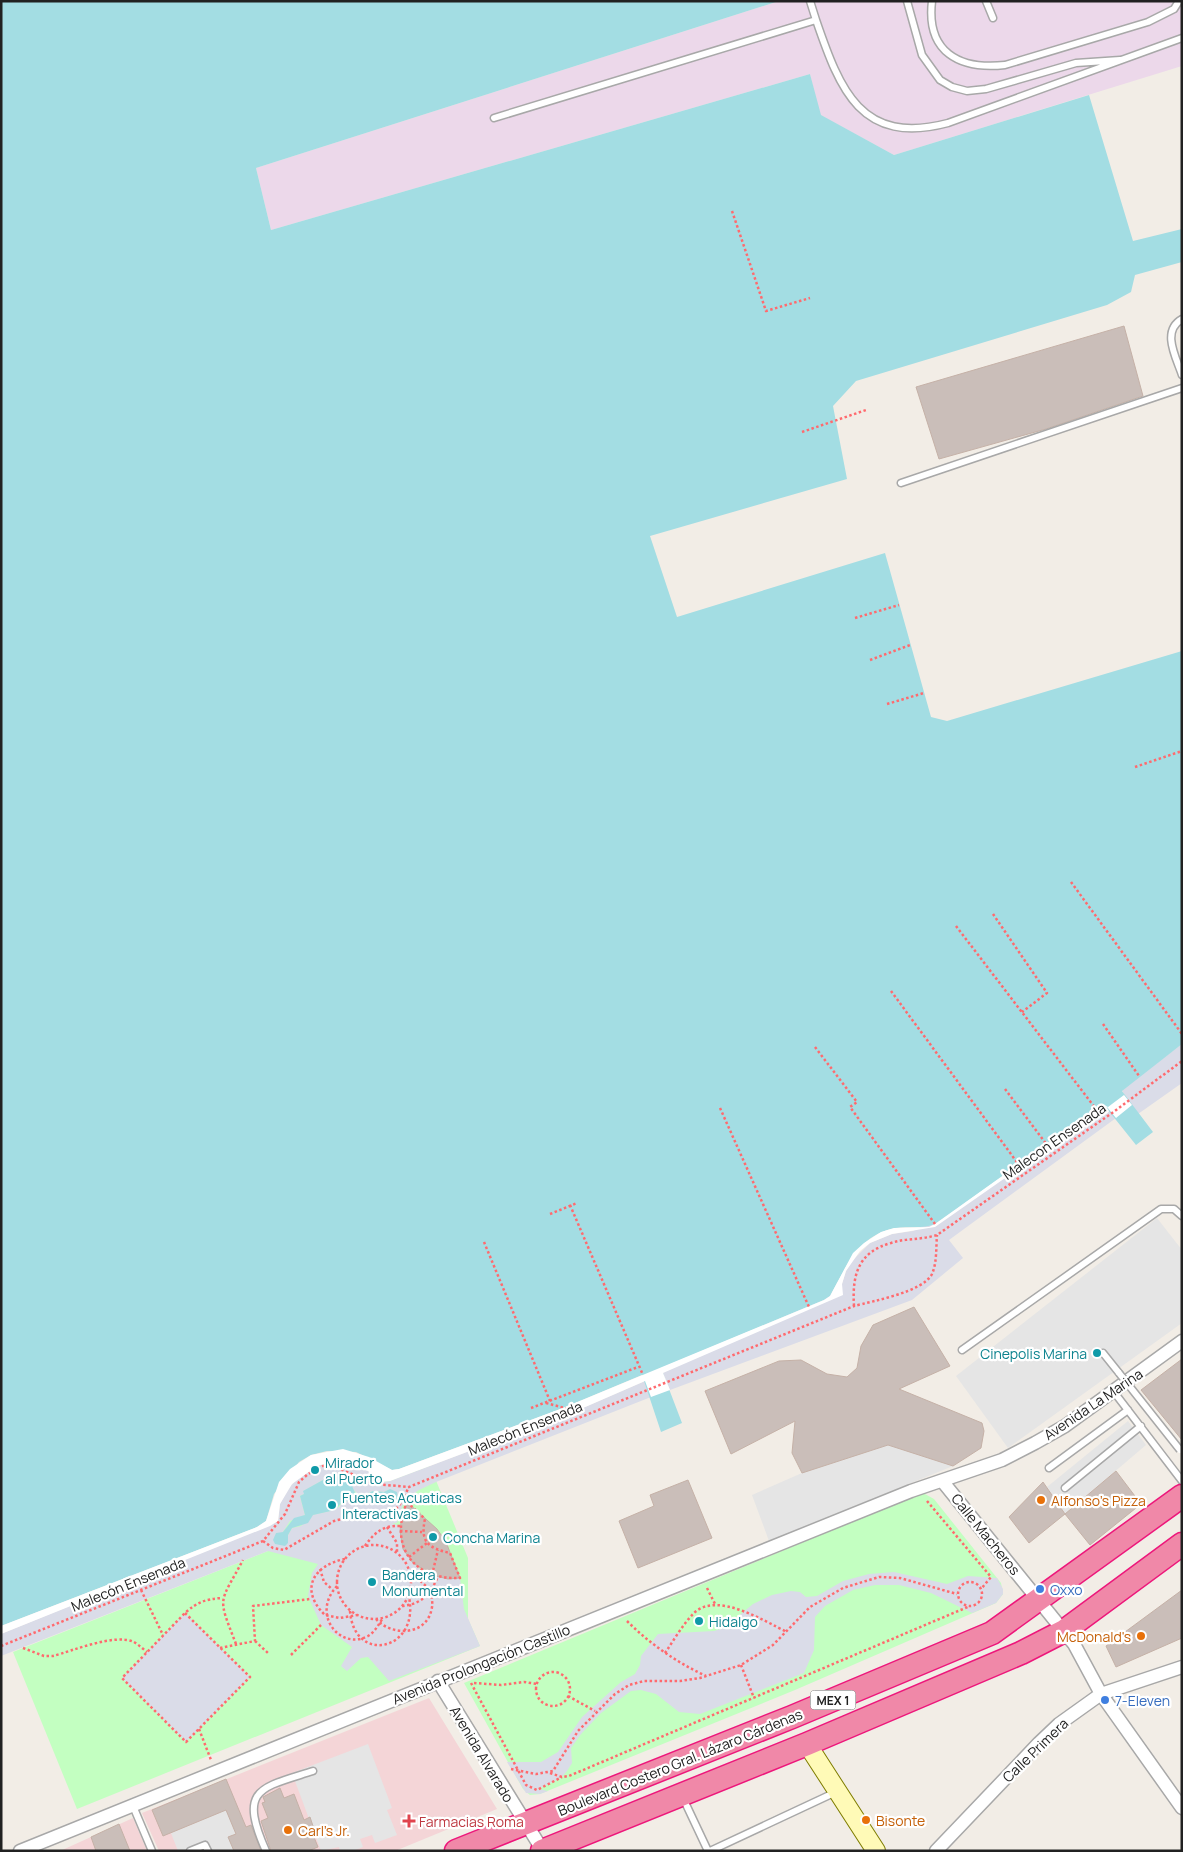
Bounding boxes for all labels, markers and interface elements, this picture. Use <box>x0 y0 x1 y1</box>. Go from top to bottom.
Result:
street label: Malecon Ensenada <box>999 1098 1109 1184</box>
place label: Cinepolis Marina <box>980 1344 1087 1363</box>
marker: Cinepolis Marina <box>1091 1347 1103 1359</box>
street label: Avenida La Marina <box>1040 1364 1146 1444</box>
street label: Malecón Ensenada <box>465 1396 585 1460</box>
place label: Mirador al Puerto <box>325 1453 382 1488</box>
marker: Mirador al Puerto <box>309 1464 321 1476</box>
place label: Fuentes Acuaticas Interactivas <box>342 1488 462 1523</box>
street label: Calle Macheros <box>947 1489 1025 1579</box>
place label: Alfonso's Pizza <box>1051 1491 1146 1510</box>
marker: Alfonso's Pizza <box>1035 1494 1047 1506</box>
marker: Fuentes Acuaticas Interactivas <box>326 1499 338 1511</box>
place label: Concha Marina <box>443 1528 540 1547</box>
marker: Concha Marina <box>427 1531 439 1543</box>
street label: Malecón Ensenada <box>68 1552 188 1616</box>
place label: Bandera Monumental <box>382 1565 463 1600</box>
marker: Bandera Monumental <box>366 1576 378 1588</box>
place label: Oxxo <box>1050 1580 1083 1599</box>
marker: Oxxo <box>1034 1583 1046 1595</box>
place label: Hidalgo <box>709 1612 758 1631</box>
marker: Hidalgo <box>693 1615 705 1627</box>
street label: Avenida Prolongación Castillo <box>389 1620 573 1708</box>
place label: McDonald's <box>1057 1627 1131 1646</box>
marker: McDonald's <box>1135 1630 1147 1642</box>
road number: MEX 1 <box>810 1690 856 1710</box>
place label: 7-Eleven <box>1115 1691 1170 1710</box>
marker: 7-Eleven <box>1099 1694 1111 1706</box>
street label: Avenida Alvarado <box>446 1702 518 1806</box>
street label: Boulevard Costero Gral. Lázaro Cárdenas <box>555 1704 805 1820</box>
street label: Calle Primera <box>998 1714 1072 1786</box>
place label: Bisonte <box>876 1811 925 1830</box>
place label: Farmacias Roma <box>419 1812 524 1831</box>
marker: Bisonte <box>860 1814 872 1826</box>
marker: Farmacias Roma <box>403 1815 415 1827</box>
place label: Carl's Jr. <box>298 1821 350 1840</box>
marker: Carl's Jr. <box>282 1824 294 1836</box>

